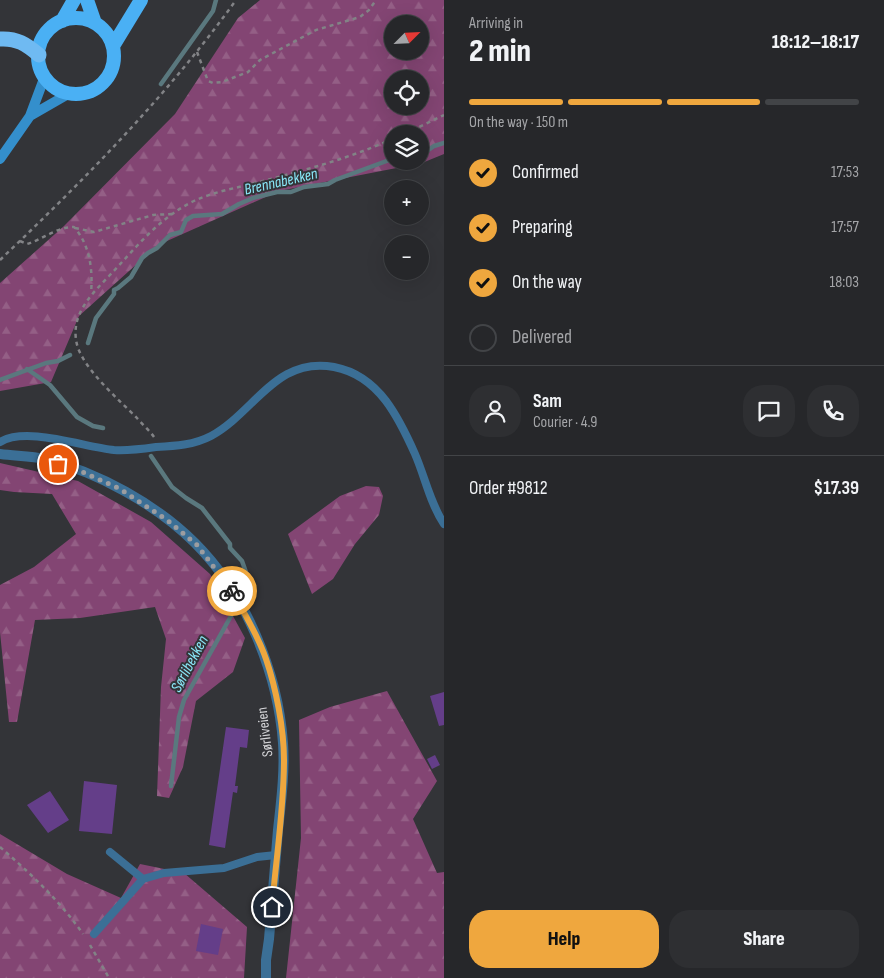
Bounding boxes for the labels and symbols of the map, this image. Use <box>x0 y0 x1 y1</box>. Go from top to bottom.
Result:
north arrow <box>384 15 429 60</box>
water label: Brennabekken <box>242 164 320 200</box>
pin <box>37 443 79 485</box>
courier <box>207 566 257 616</box>
water label: Sørlibekken <box>167 632 213 695</box>
street label: Sørliveien <box>253 706 277 758</box>
pin <box>251 886 293 928</box>

